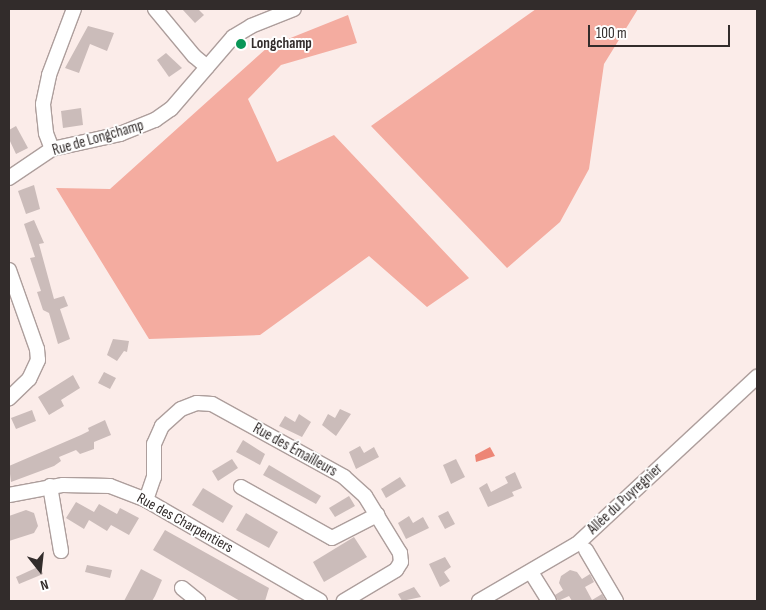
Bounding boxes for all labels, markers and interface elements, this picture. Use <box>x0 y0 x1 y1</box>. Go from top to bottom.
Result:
scale bar <box>591 15 734 47</box>
text: 100 m <box>596 24 627 43</box>
place label: Longchamp <box>251 35 312 53</box>
marker: Longchamp <box>235 38 247 50</box>
street label: Rue de Longchamp <box>50 116 146 160</box>
street label: Rue des Émailleurs <box>250 419 340 481</box>
street label: Allée du Puyregnier <box>584 460 666 538</box>
street label: Rue des Charpentiers <box>134 489 236 557</box>
north arrow <box>15 545 65 595</box>
text: N <box>38 576 50 594</box>

